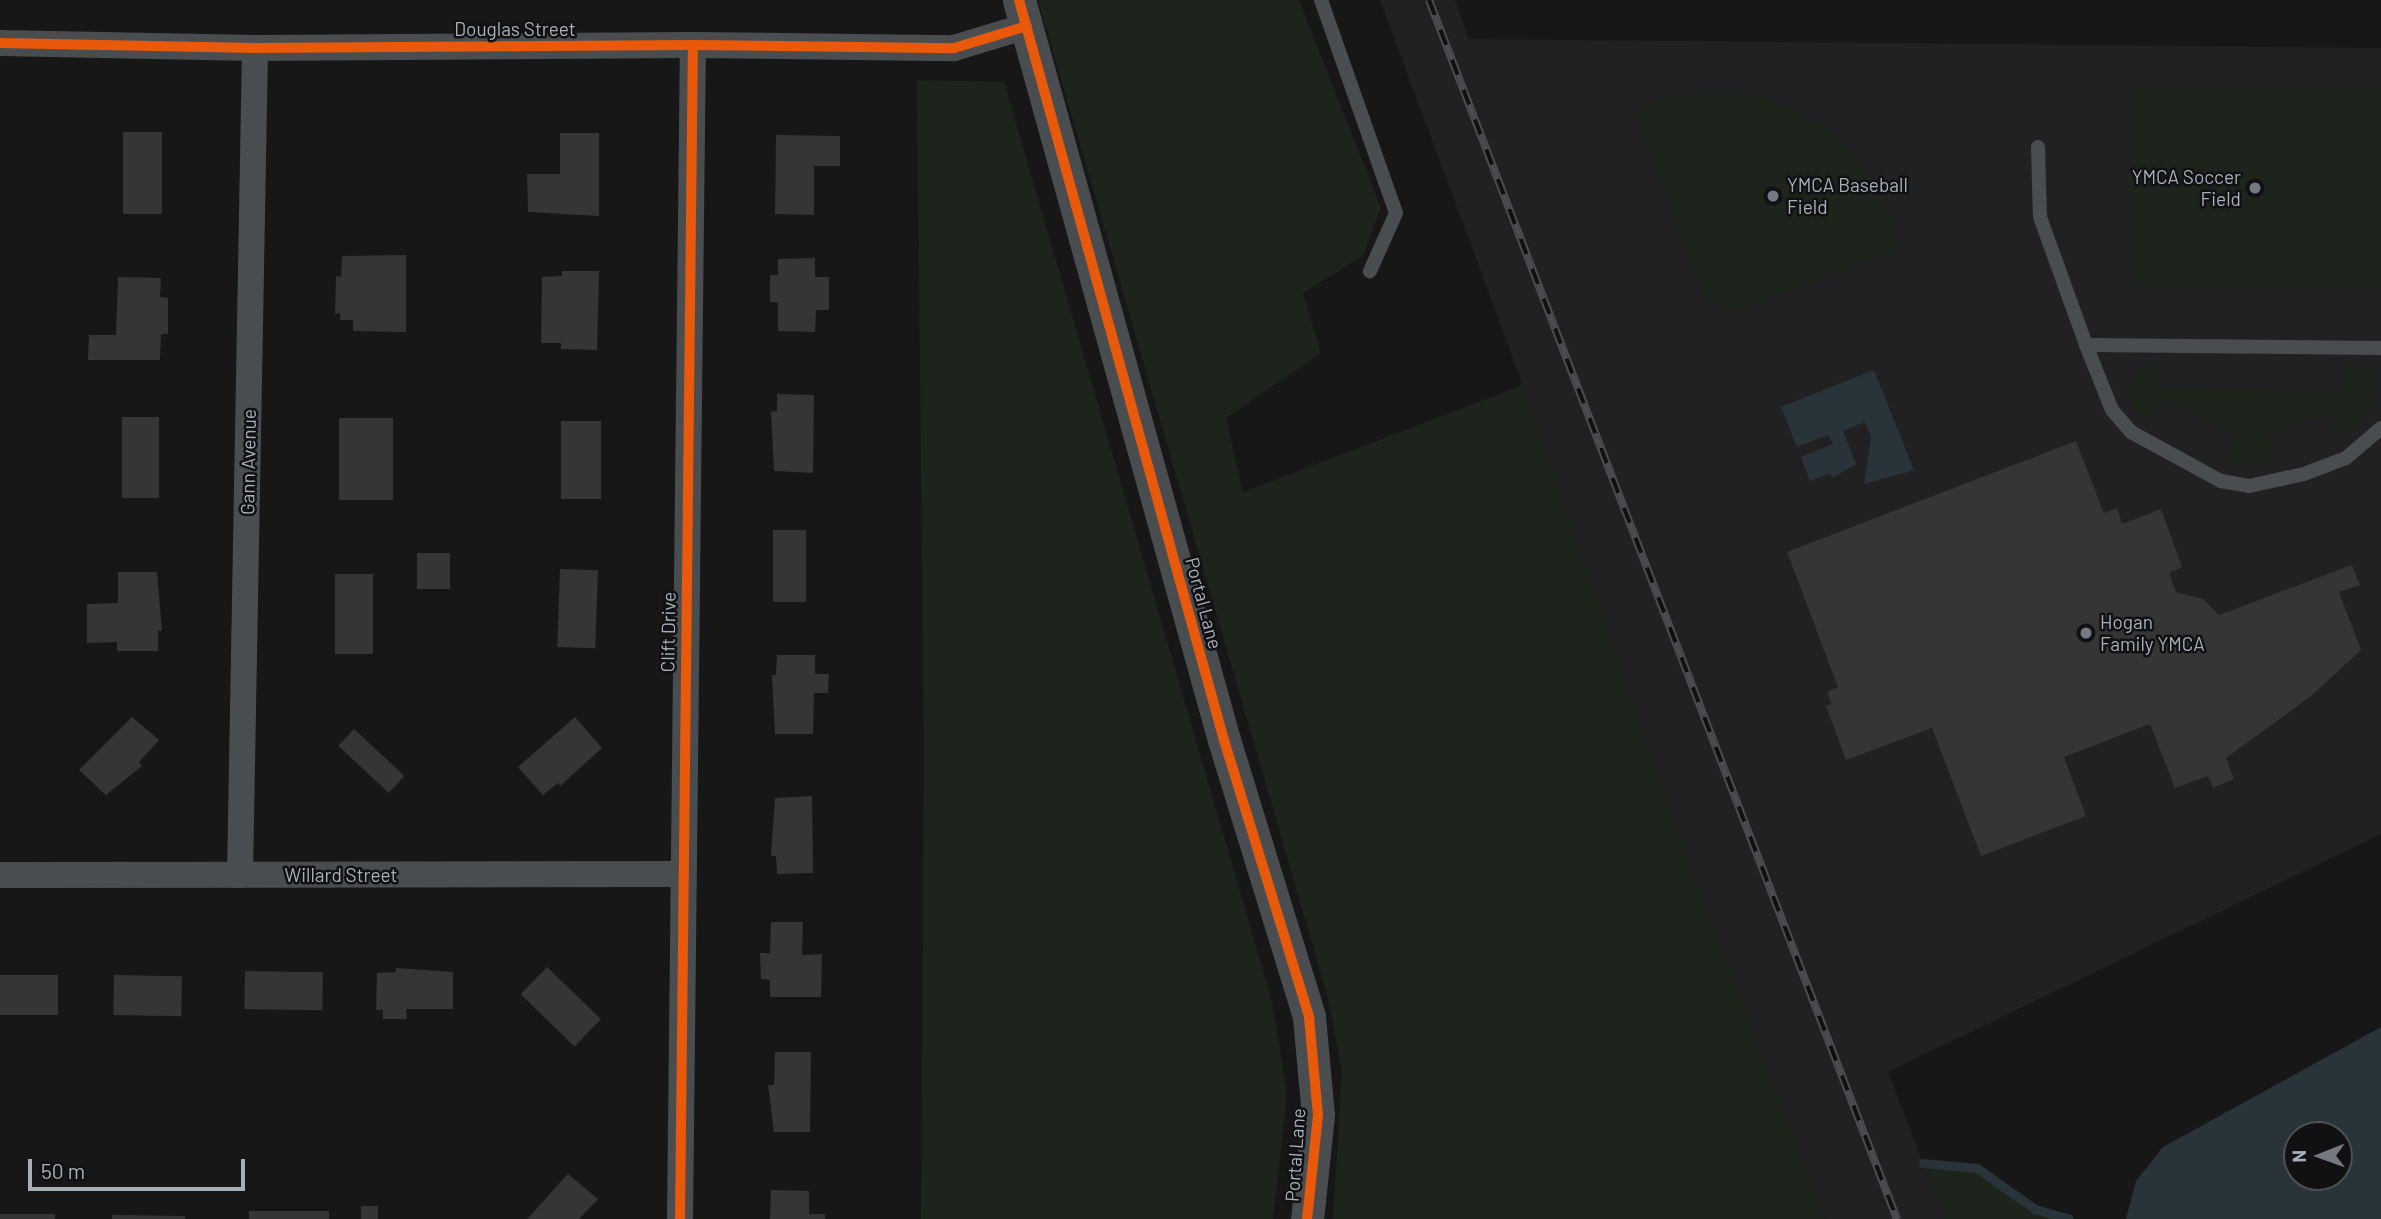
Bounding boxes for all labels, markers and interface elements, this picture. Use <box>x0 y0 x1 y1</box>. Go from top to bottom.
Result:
street label: Douglas Street <box>454 18 576 40</box>
place label: YMCA Soccer Field <box>2132 166 2241 210</box>
place label: YMCA Baseball Field <box>1787 174 1908 218</box>
marker: YMCA Soccer Field <box>2247 180 2263 196</box>
marker: YMCA Baseball Field <box>1765 188 1781 204</box>
street label: Gann Avenue <box>236 409 260 515</box>
street label: Portal Lane <box>1181 555 1227 651</box>
street label: Clift Drive <box>656 592 680 672</box>
place label: Hogan Family YMCA <box>2100 611 2205 655</box>
marker: Hogan Family YMCA <box>2078 625 2094 641</box>
street label: Willard Street <box>285 864 397 886</box>
street label: Portal Lane <box>1280 1107 1310 1203</box>
north arrow <box>2283 1121 2353 1191</box>
scale bar <box>32 1146 248 1190</box>
text: N <box>2287 1150 2310 1163</box>
text: 50 m <box>41 1158 85 1183</box>

